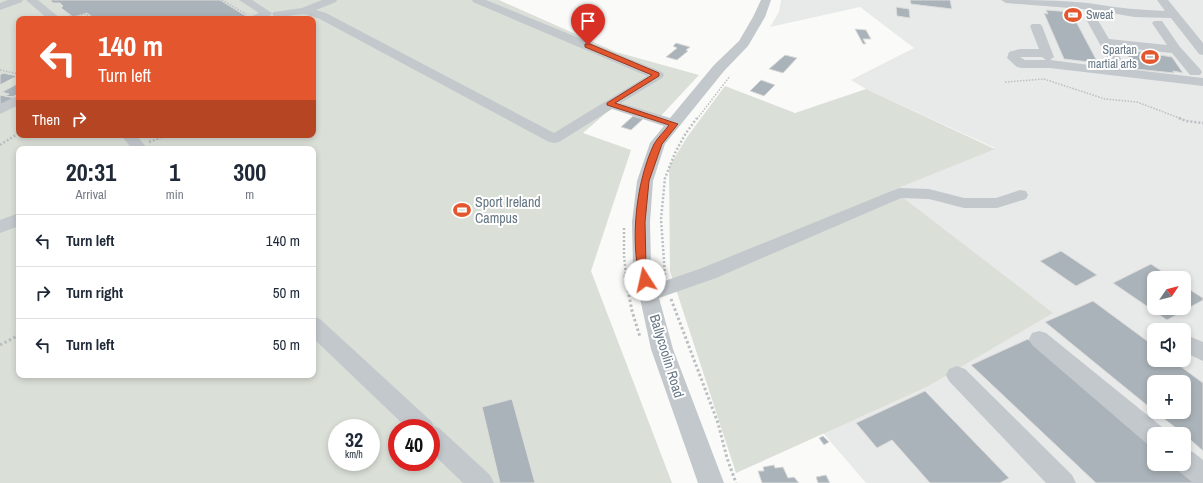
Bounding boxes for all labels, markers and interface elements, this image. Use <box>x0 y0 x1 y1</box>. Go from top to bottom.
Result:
pin <box>571 4 605 45</box>
sports icon: Sweat <box>1063 5 1083 25</box>
place label: Sweat <box>1086 7 1114 23</box>
icon: arrive <box>577 10 599 32</box>
text: 140 m <box>98 27 163 65</box>
icon: left <box>32 32 84 84</box>
place label: Spartan martial arts <box>1088 42 1137 72</box>
sports icon: Spartan martial arts <box>1140 47 1160 67</box>
text: Turn left <box>98 63 151 88</box>
icon: right <box>68 108 90 130</box>
text: Then <box>32 109 60 130</box>
text: 20:31 <box>66 156 116 188</box>
text: 1 <box>169 156 180 188</box>
text: 300 <box>233 156 266 188</box>
text: Arrival <box>76 186 106 203</box>
text: min <box>166 186 184 203</box>
text: m <box>245 186 254 203</box>
place label: Sport Ireland Campus <box>475 193 541 227</box>
sports icon: Sport Ireland Campus <box>452 200 472 220</box>
icon: left <box>32 230 54 252</box>
text: Turn left <box>66 230 114 251</box>
text: 140 m <box>266 230 300 251</box>
position arrow <box>624 259 666 301</box>
north arrow <box>1147 271 1191 315</box>
map controls <box>1147 271 1191 471</box>
icon: right <box>32 282 54 304</box>
text: Turn right <box>66 282 123 303</box>
text: 50 m <box>273 282 300 303</box>
street label: Ballycoolin Road <box>646 312 688 400</box>
button: sound <box>1147 323 1191 367</box>
icon: left <box>32 334 54 356</box>
text: Turn left <box>66 334 114 355</box>
text: 50 m <box>273 334 300 355</box>
button: + <box>1147 375 1191 419</box>
speed limit sign: 40 <box>388 419 440 471</box>
text: 32 <box>345 426 363 453</box>
button: − <box>1147 427 1191 471</box>
text: km/h <box>345 448 363 461</box>

